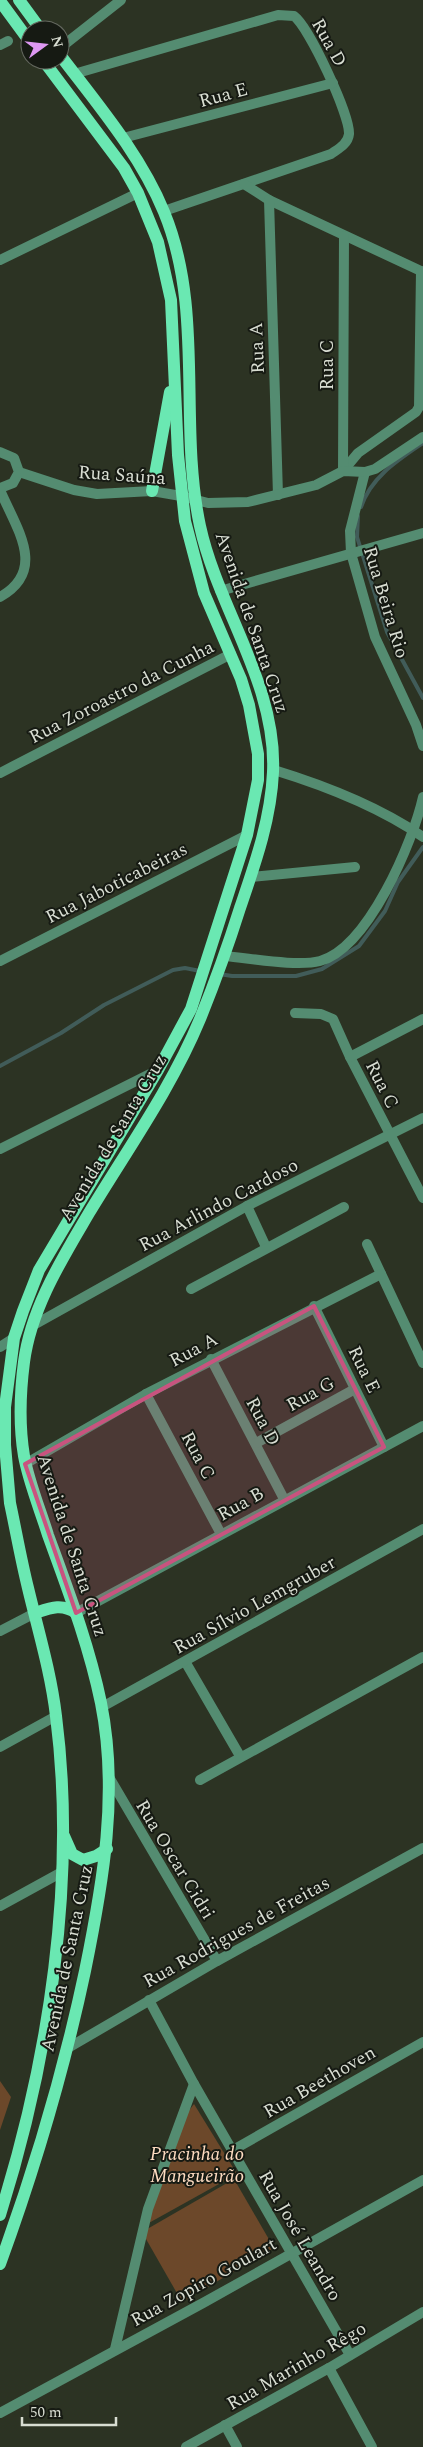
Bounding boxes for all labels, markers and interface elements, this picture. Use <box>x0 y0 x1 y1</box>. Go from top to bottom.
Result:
street label: Rua D <box>303 13 354 72</box>
north arrow <box>20 20 70 70</box>
text: N <box>45 34 69 50</box>
street label: Rua E <box>196 75 251 116</box>
street label: Rua A <box>242 322 273 374</box>
street label: Rua C <box>313 339 342 391</box>
street label: Rua Saúna <box>77 458 167 493</box>
street label: Avenida de Santa Cruz <box>207 528 296 717</box>
street label: Rua Beira Rio <box>355 543 416 662</box>
street label: Rua Zoroastro da Cunha <box>24 633 220 752</box>
street label: Rua Jaboticabeiras <box>40 835 193 932</box>
street label: Avenida de Santa Cruz <box>52 1049 175 1227</box>
street label: Rua C <box>357 1055 406 1114</box>
street label: Rua Arlindo Cardoso <box>134 1151 304 1260</box>
street label: Rua A <box>164 1325 223 1375</box>
street label: Rua E <box>340 1341 388 1398</box>
street label: Rua G <box>281 1369 340 1420</box>
street label: Rua D <box>238 1392 288 1451</box>
street label: Rua C <box>173 1426 222 1485</box>
street label: Avenida de Santa Cruz <box>28 1450 115 1641</box>
street label: Rua B <box>212 1480 270 1529</box>
street label: Rua Sílvio Lemgruber <box>168 1548 342 1662</box>
street label: Rua Oscar Cidri <box>127 1794 222 1925</box>
street label: Avenida de Santa Cruz <box>33 1862 101 2055</box>
street label: Rua Rodrigues de Freitas <box>138 1869 336 1996</box>
street label: Rua Beethoven <box>258 2038 381 2126</box>
park label: Pracinha do Mangueirão <box>150 2140 244 2191</box>
street label: Rua José Leandro <box>250 2165 349 2307</box>
street label: Rua Zopiro Goulart <box>125 2230 282 2335</box>
street label: Rua Marinho Rêgo <box>221 2314 372 2418</box>
scale bar <box>22 2394 116 2426</box>
text: 50 m <box>30 2401 62 2424</box>

